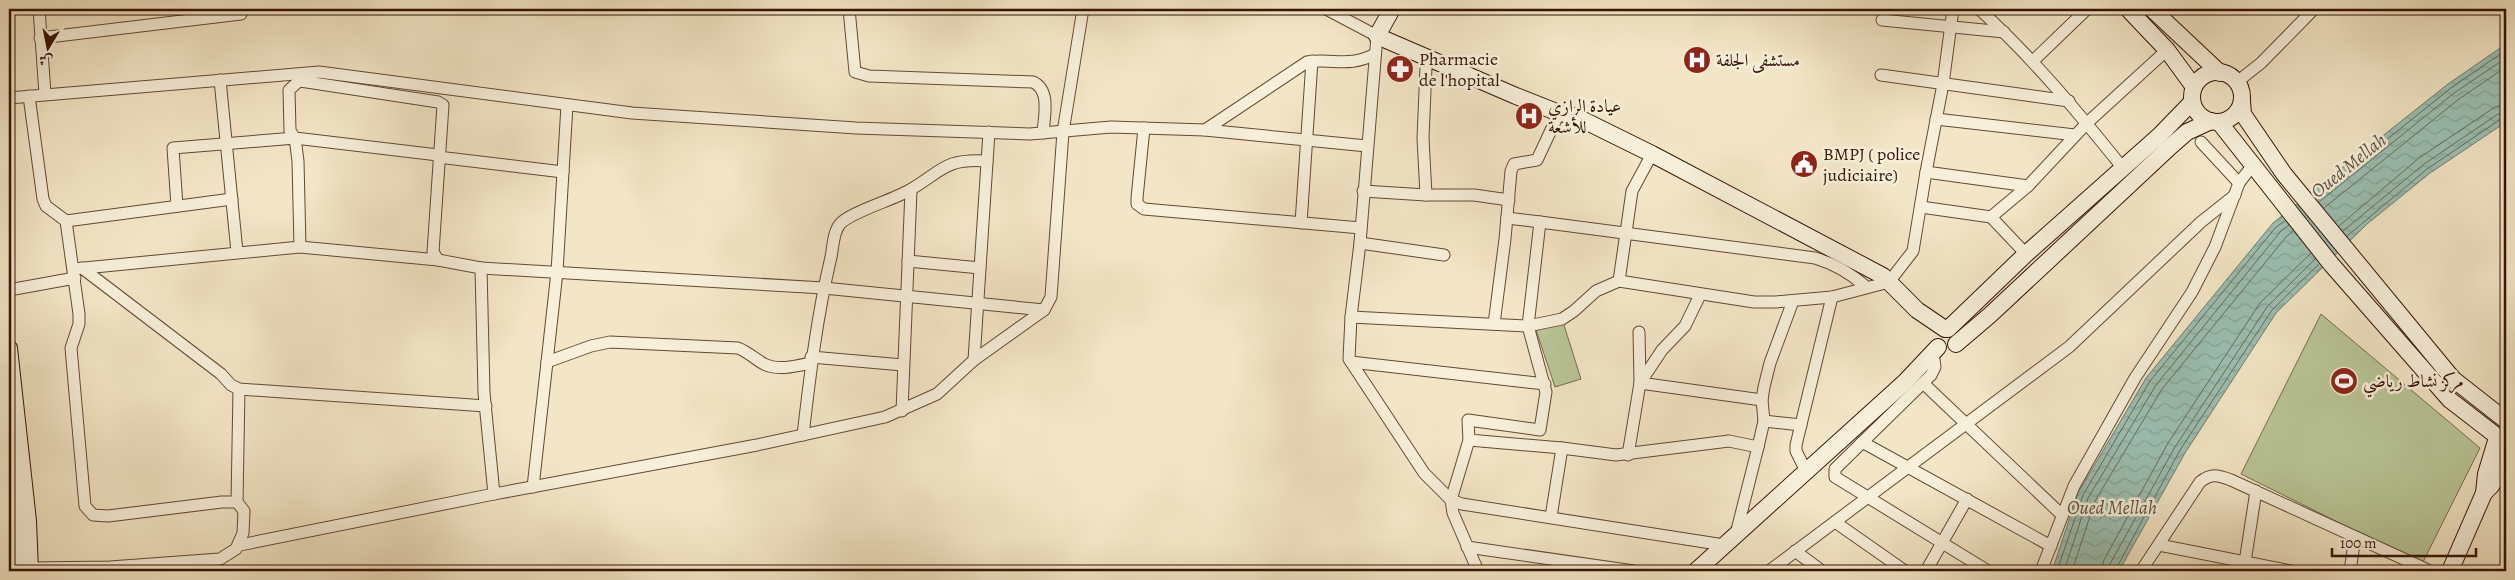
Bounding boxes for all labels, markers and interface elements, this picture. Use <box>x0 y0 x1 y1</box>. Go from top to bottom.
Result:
north arrow <box>22 22 72 72</box>
hospital icon: مستشفى الجلفة <box>1682 45 1712 75</box>
place label: Pharmacie de l'hopital <box>1419 47 1500 92</box>
place label: مستشفى الجلفة <box>1716 48 1800 73</box>
text: ش <box>37 50 54 71</box>
pharmacy icon: Pharmacie de l'hopital <box>1385 54 1415 84</box>
place label: عيادة الرازي للأشعة <box>1548 94 1621 139</box>
hospital icon: عيادة الرازي للأشعة <box>1514 101 1544 131</box>
water label: Oued Mellah <box>2305 127 2392 204</box>
place label: BMPJ ( police judiciaire) <box>1823 142 1920 187</box>
public building icon: BMPJ ( police judiciaire) <box>1789 149 1819 179</box>
sports icon: مركز نشاط رياضي <box>2329 366 2359 396</box>
place label: مركز نشاط رياضي <box>2363 369 2464 398</box>
water label: Oued Mellah <box>2067 495 2157 521</box>
scale bar <box>2332 525 2476 557</box>
text: 100 m <box>2340 533 2377 553</box>

